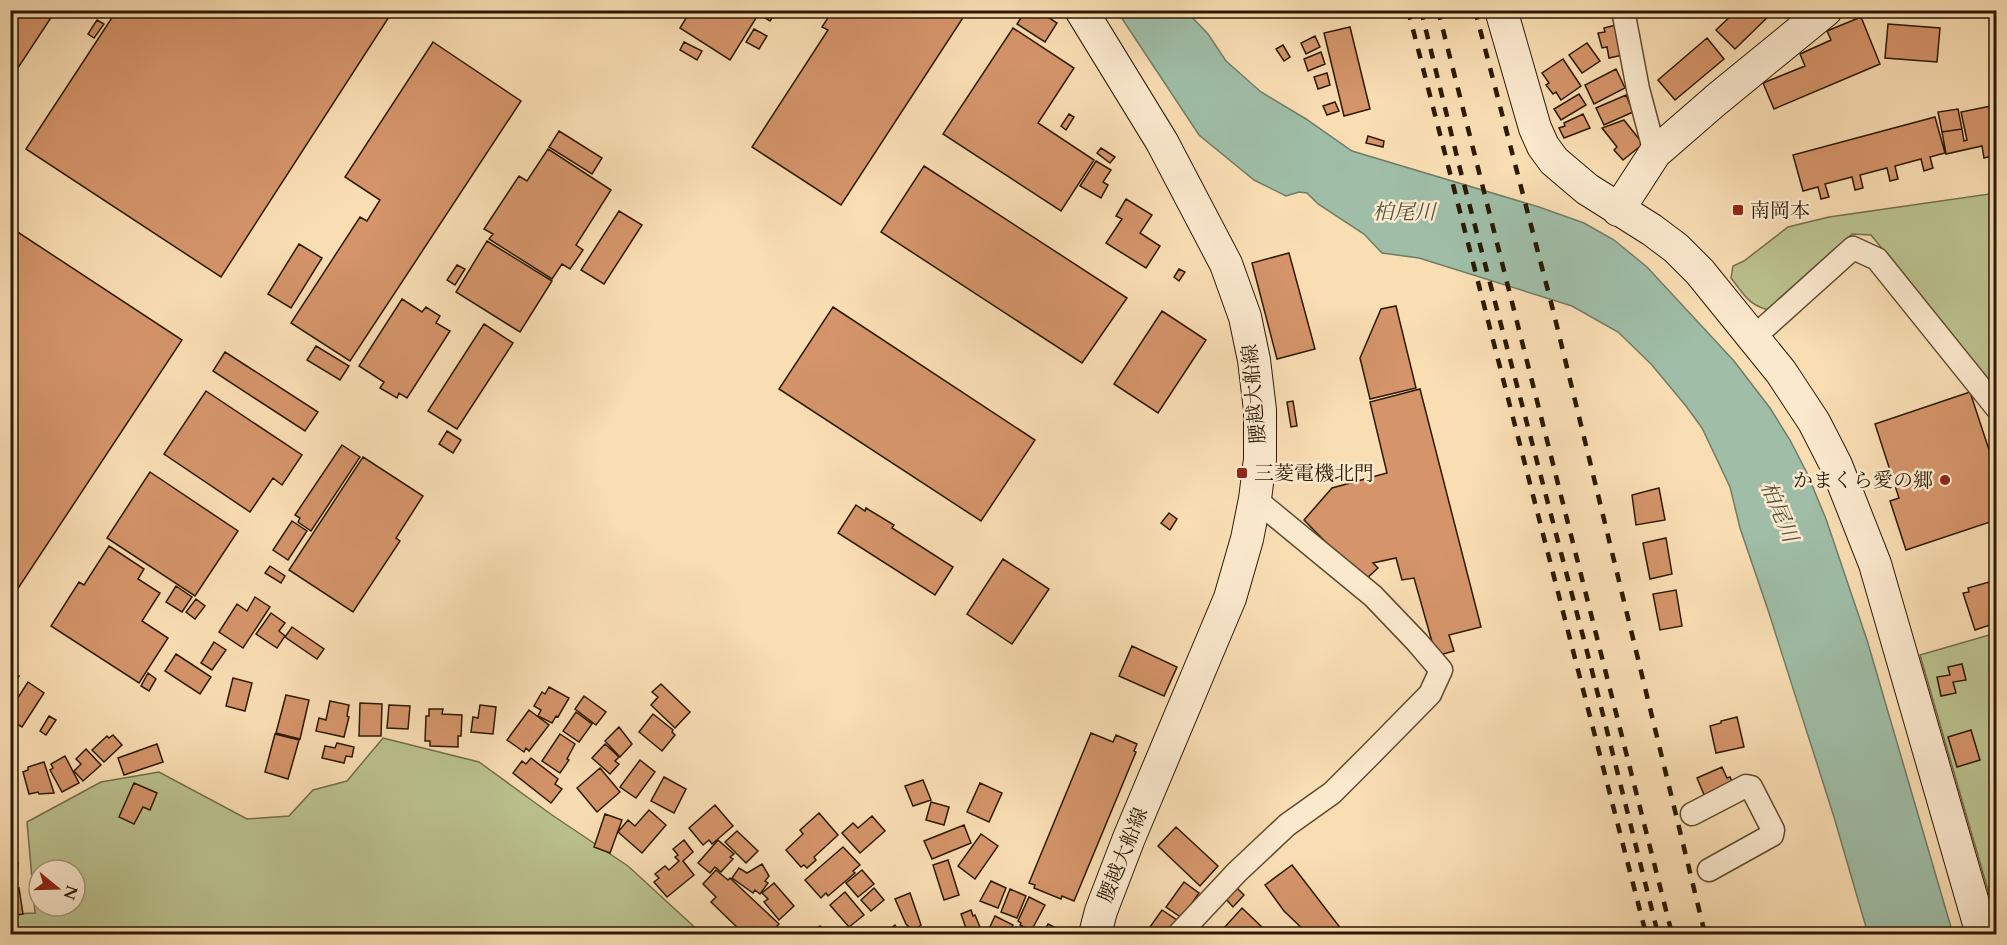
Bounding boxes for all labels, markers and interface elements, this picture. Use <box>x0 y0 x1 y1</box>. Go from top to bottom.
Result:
place label: 南岡本 <box>1750 197 1810 224</box>
water label: 柏尾川 <box>1373 198 1437 227</box>
marker: 南岡本 <box>1731 203 1745 217</box>
street label: 腰越大船線 <box>1236 343 1272 445</box>
place label: 三菱電機北門 <box>1254 460 1374 487</box>
marker: 三菱電機北門 <box>1235 466 1249 480</box>
place label: かまくら愛の郷 <box>1793 467 1933 494</box>
marker: かまくら愛の郷 <box>1938 473 1952 487</box>
water label: 柏尾川 <box>1753 477 1805 549</box>
street label: 腰越大船線 <box>1092 804 1154 906</box>
north arrow <box>27 858 87 918</box>
text: N <box>58 882 83 903</box>

